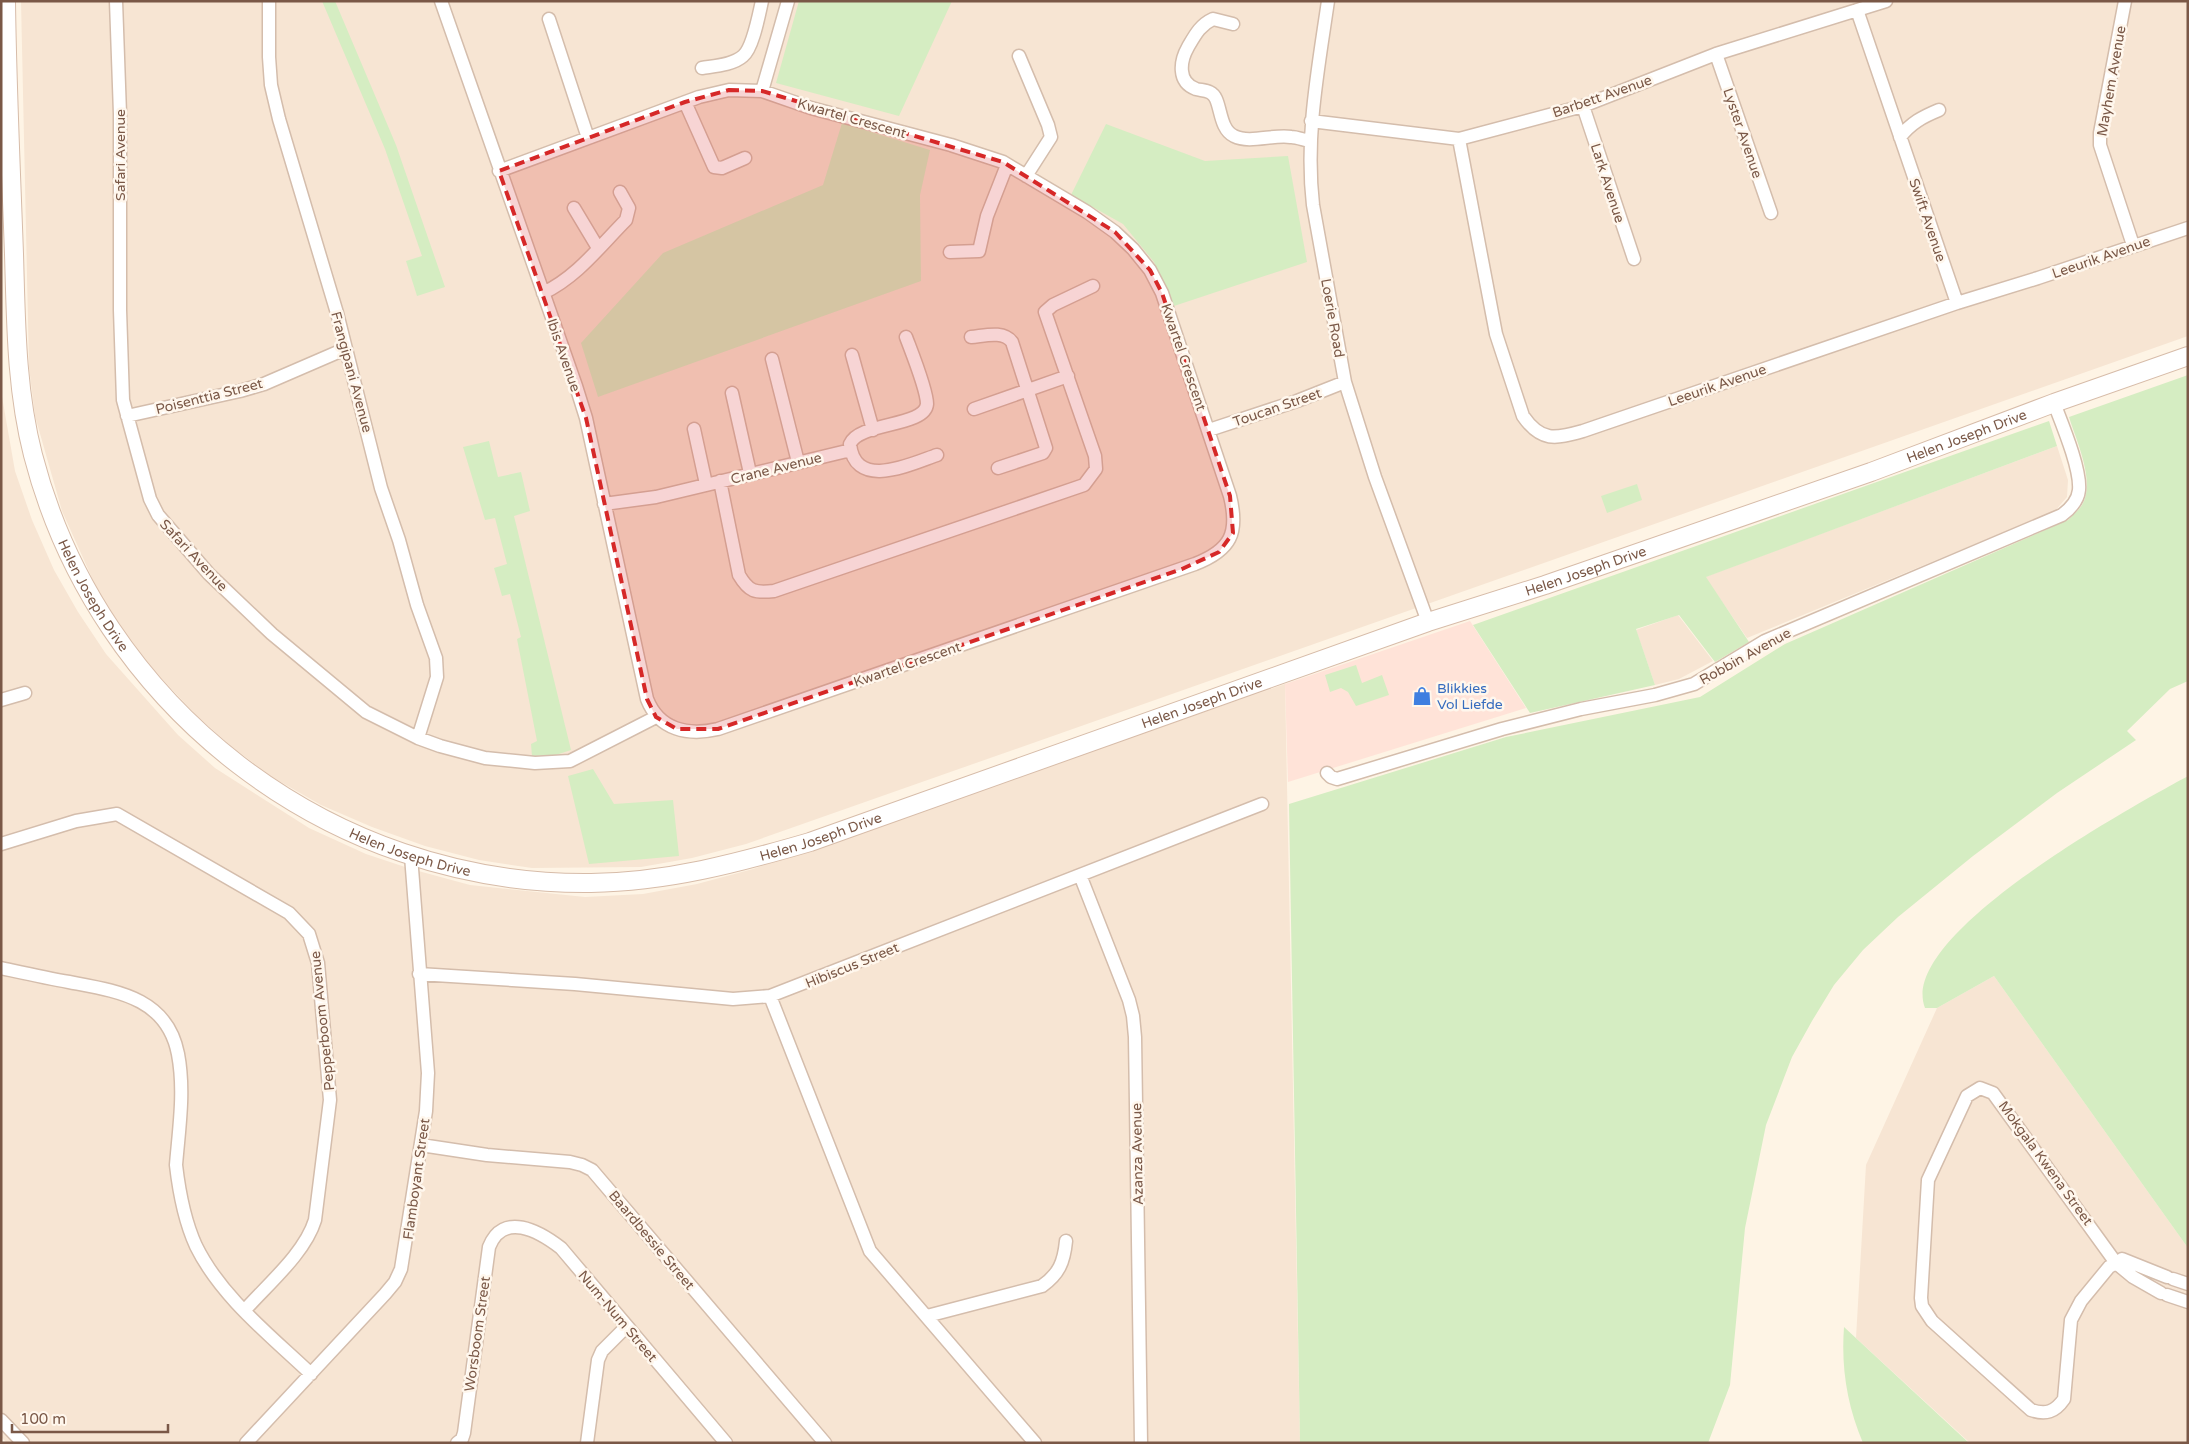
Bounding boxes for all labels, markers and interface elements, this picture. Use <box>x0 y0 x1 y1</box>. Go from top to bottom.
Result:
street label: Mayhem Avenue <box>2093 24 2130 138</box>
street label: Barbett Avenue <box>1550 71 1654 121</box>
street label: Lyster Avenue <box>1719 86 1766 181</box>
street label: Kwartel Crescent <box>796 95 909 142</box>
street label: Safari Avenue <box>112 109 129 201</box>
street label: Lark Avenue <box>1587 141 1628 225</box>
street label: Swift Avenue <box>1905 176 1950 264</box>
street label: Leeurik Avenue <box>2050 233 2153 282</box>
street label: Loerie Road <box>1317 277 1348 359</box>
street label: Kwartel Crescent <box>1157 301 1210 414</box>
street label: Frangipani Avenue <box>327 310 376 435</box>
street label: Ibis Avenue <box>543 316 584 394</box>
street label: Leeurik Avenue <box>1666 361 1769 410</box>
street label: Poisenttia Street <box>154 375 265 418</box>
street label: Toucan Street <box>1231 384 1324 431</box>
street label: Helen Joseph Drive <box>1904 406 2029 467</box>
street label: Crane Avenue <box>729 449 823 488</box>
street label: Safari Avenue <box>156 516 231 595</box>
street label: Helen Joseph Drive <box>54 537 132 655</box>
street label: Helen Joseph Drive <box>1523 542 1649 600</box>
street label: Robbin Avenue <box>1697 624 1794 689</box>
street label: Kwartel Crescent <box>851 638 964 691</box>
street label: Helen Joseph Drive <box>1139 674 1265 732</box>
place label: Blikkies Vol Liefde <box>1437 680 1503 713</box>
shop icon: Blikkies Vol Liefde <box>1411 685 1433 707</box>
street label: Helen Joseph Drive <box>758 809 884 865</box>
street label: Helen Joseph Drive <box>346 825 472 880</box>
street label: Hibiscus Street <box>803 939 902 992</box>
street label: Pepperboom Avenue <box>307 950 338 1092</box>
street label: Mokgala Kwena Street <box>1995 1098 2097 1229</box>
street label: Azanza Avenue <box>1128 1103 1147 1205</box>
street label: Flamboyant Street <box>400 1117 434 1241</box>
street label: Baardbessie Street <box>605 1187 699 1294</box>
street label: Num-Num Street <box>574 1267 661 1366</box>
street label: Worsboom Street <box>461 1275 494 1393</box>
scale bar <box>12 1402 169 1434</box>
text: 100 m <box>20 1410 66 1428</box>

